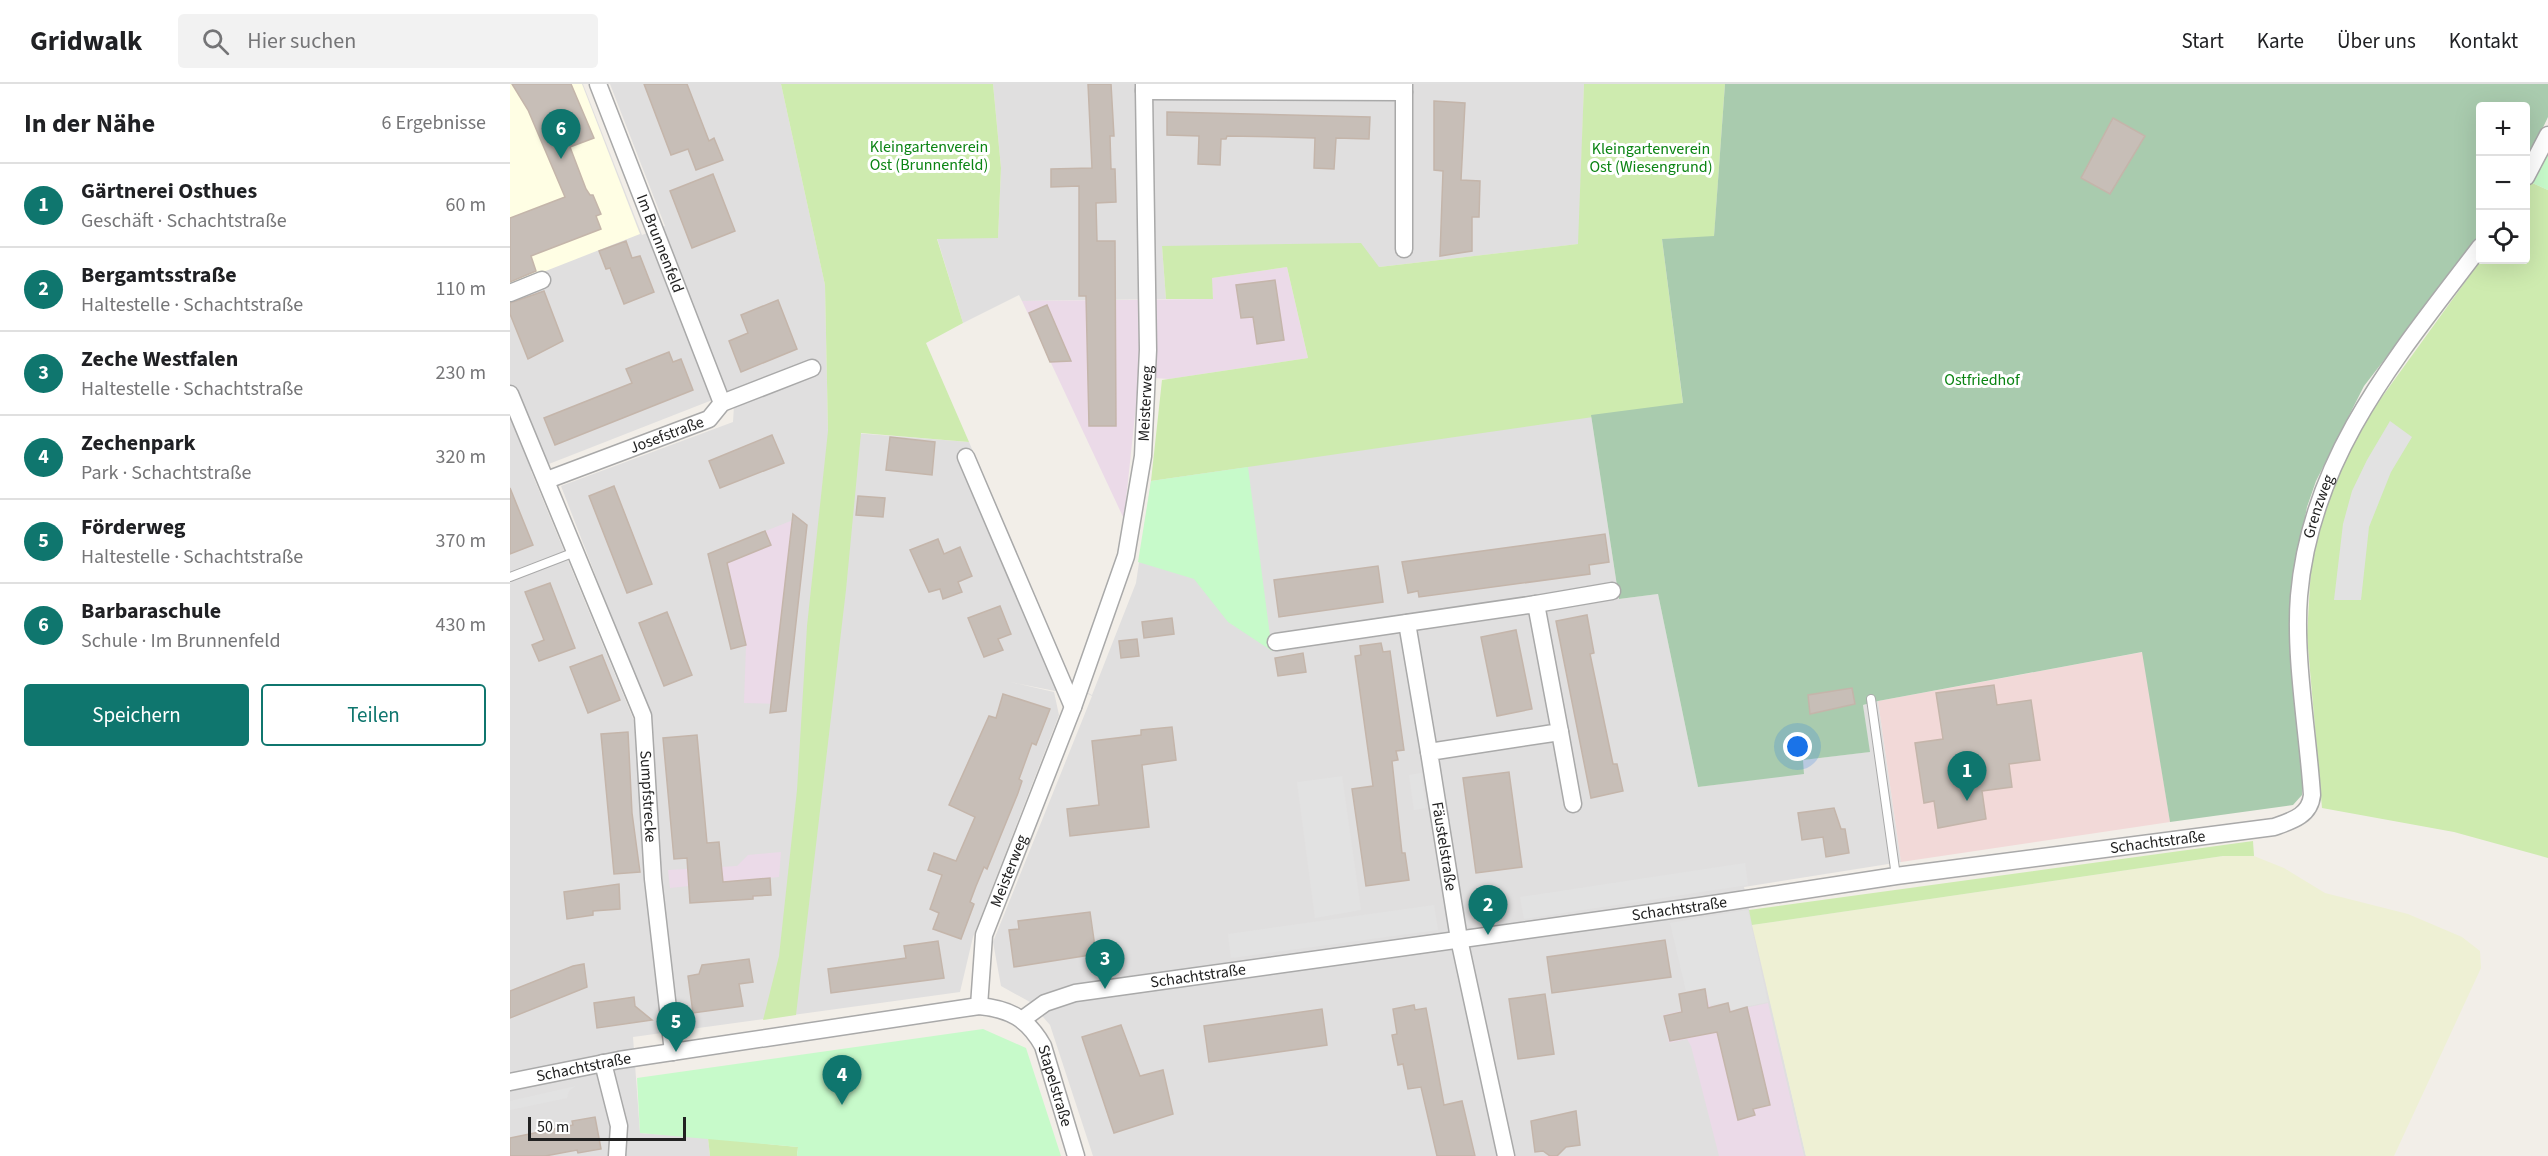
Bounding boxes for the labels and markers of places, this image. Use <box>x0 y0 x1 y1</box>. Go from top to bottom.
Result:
pin: 6 <box>542 110 580 159</box>
pin: 1 <box>1948 752 1986 801</box>
pin: 2 <box>1468 886 1508 935</box>
pin: 3 <box>1086 940 1124 989</box>
pin: 5 <box>656 1002 696 1052</box>
pin: 4 <box>822 1056 862 1105</box>

